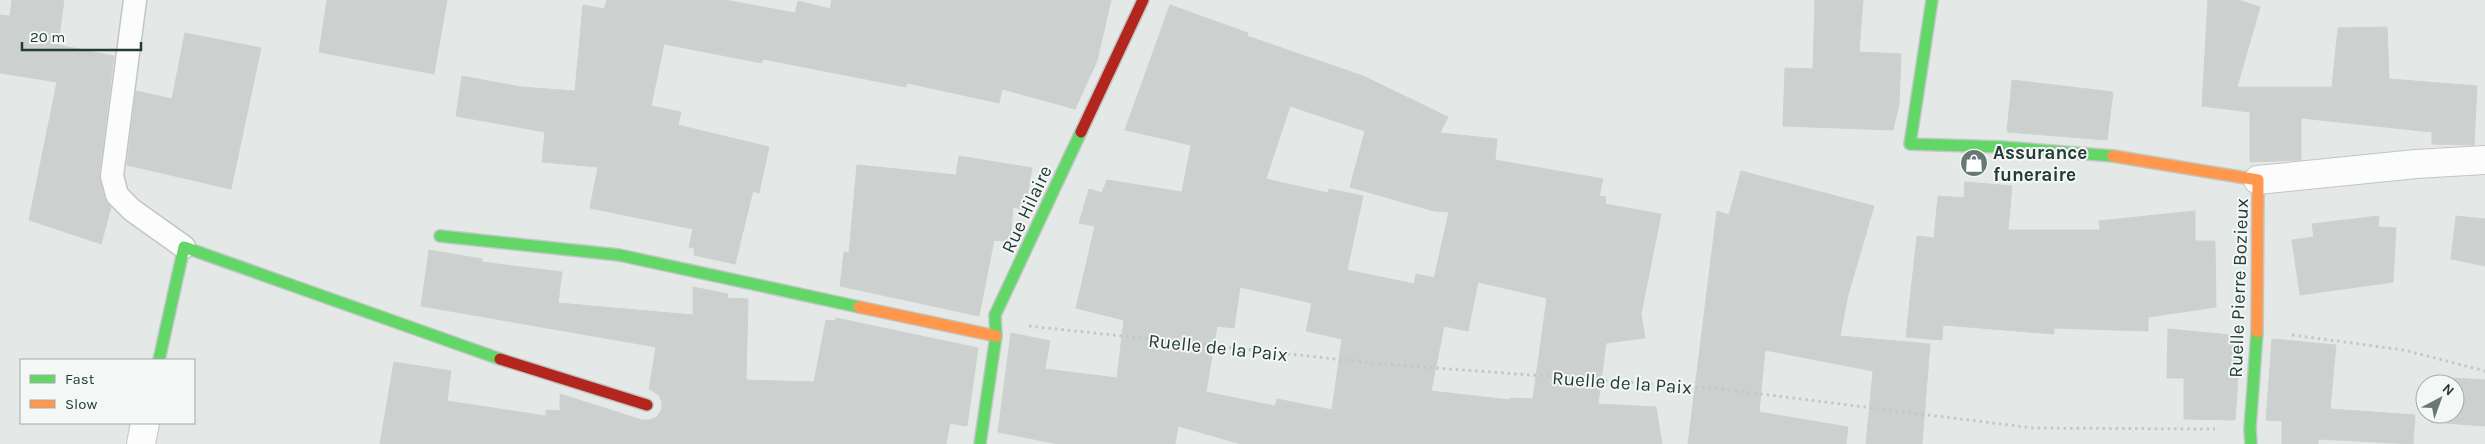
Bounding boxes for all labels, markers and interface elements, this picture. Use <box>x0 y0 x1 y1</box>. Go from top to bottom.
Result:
scale bar <box>22 20 141 52</box>
text: 20 m <box>30 28 65 46</box>
place label: Assurance funeraire <box>1993 142 2087 186</box>
shop icon: Assurance funeraire <box>1959 148 1989 178</box>
street label: Rue Hilaire <box>997 162 1057 257</box>
street label: Ruelle Pierre Bozieux <box>2225 198 2253 378</box>
street label: Ruelle de la Paix <box>1147 330 1289 366</box>
legend <box>20 359 195 424</box>
street label: Ruelle de la Paix <box>1551 367 1693 399</box>
text: Fast <box>65 370 95 388</box>
north arrow <box>2415 374 2465 424</box>
text: N <box>2439 380 2458 399</box>
text: Slow <box>65 395 97 413</box>

